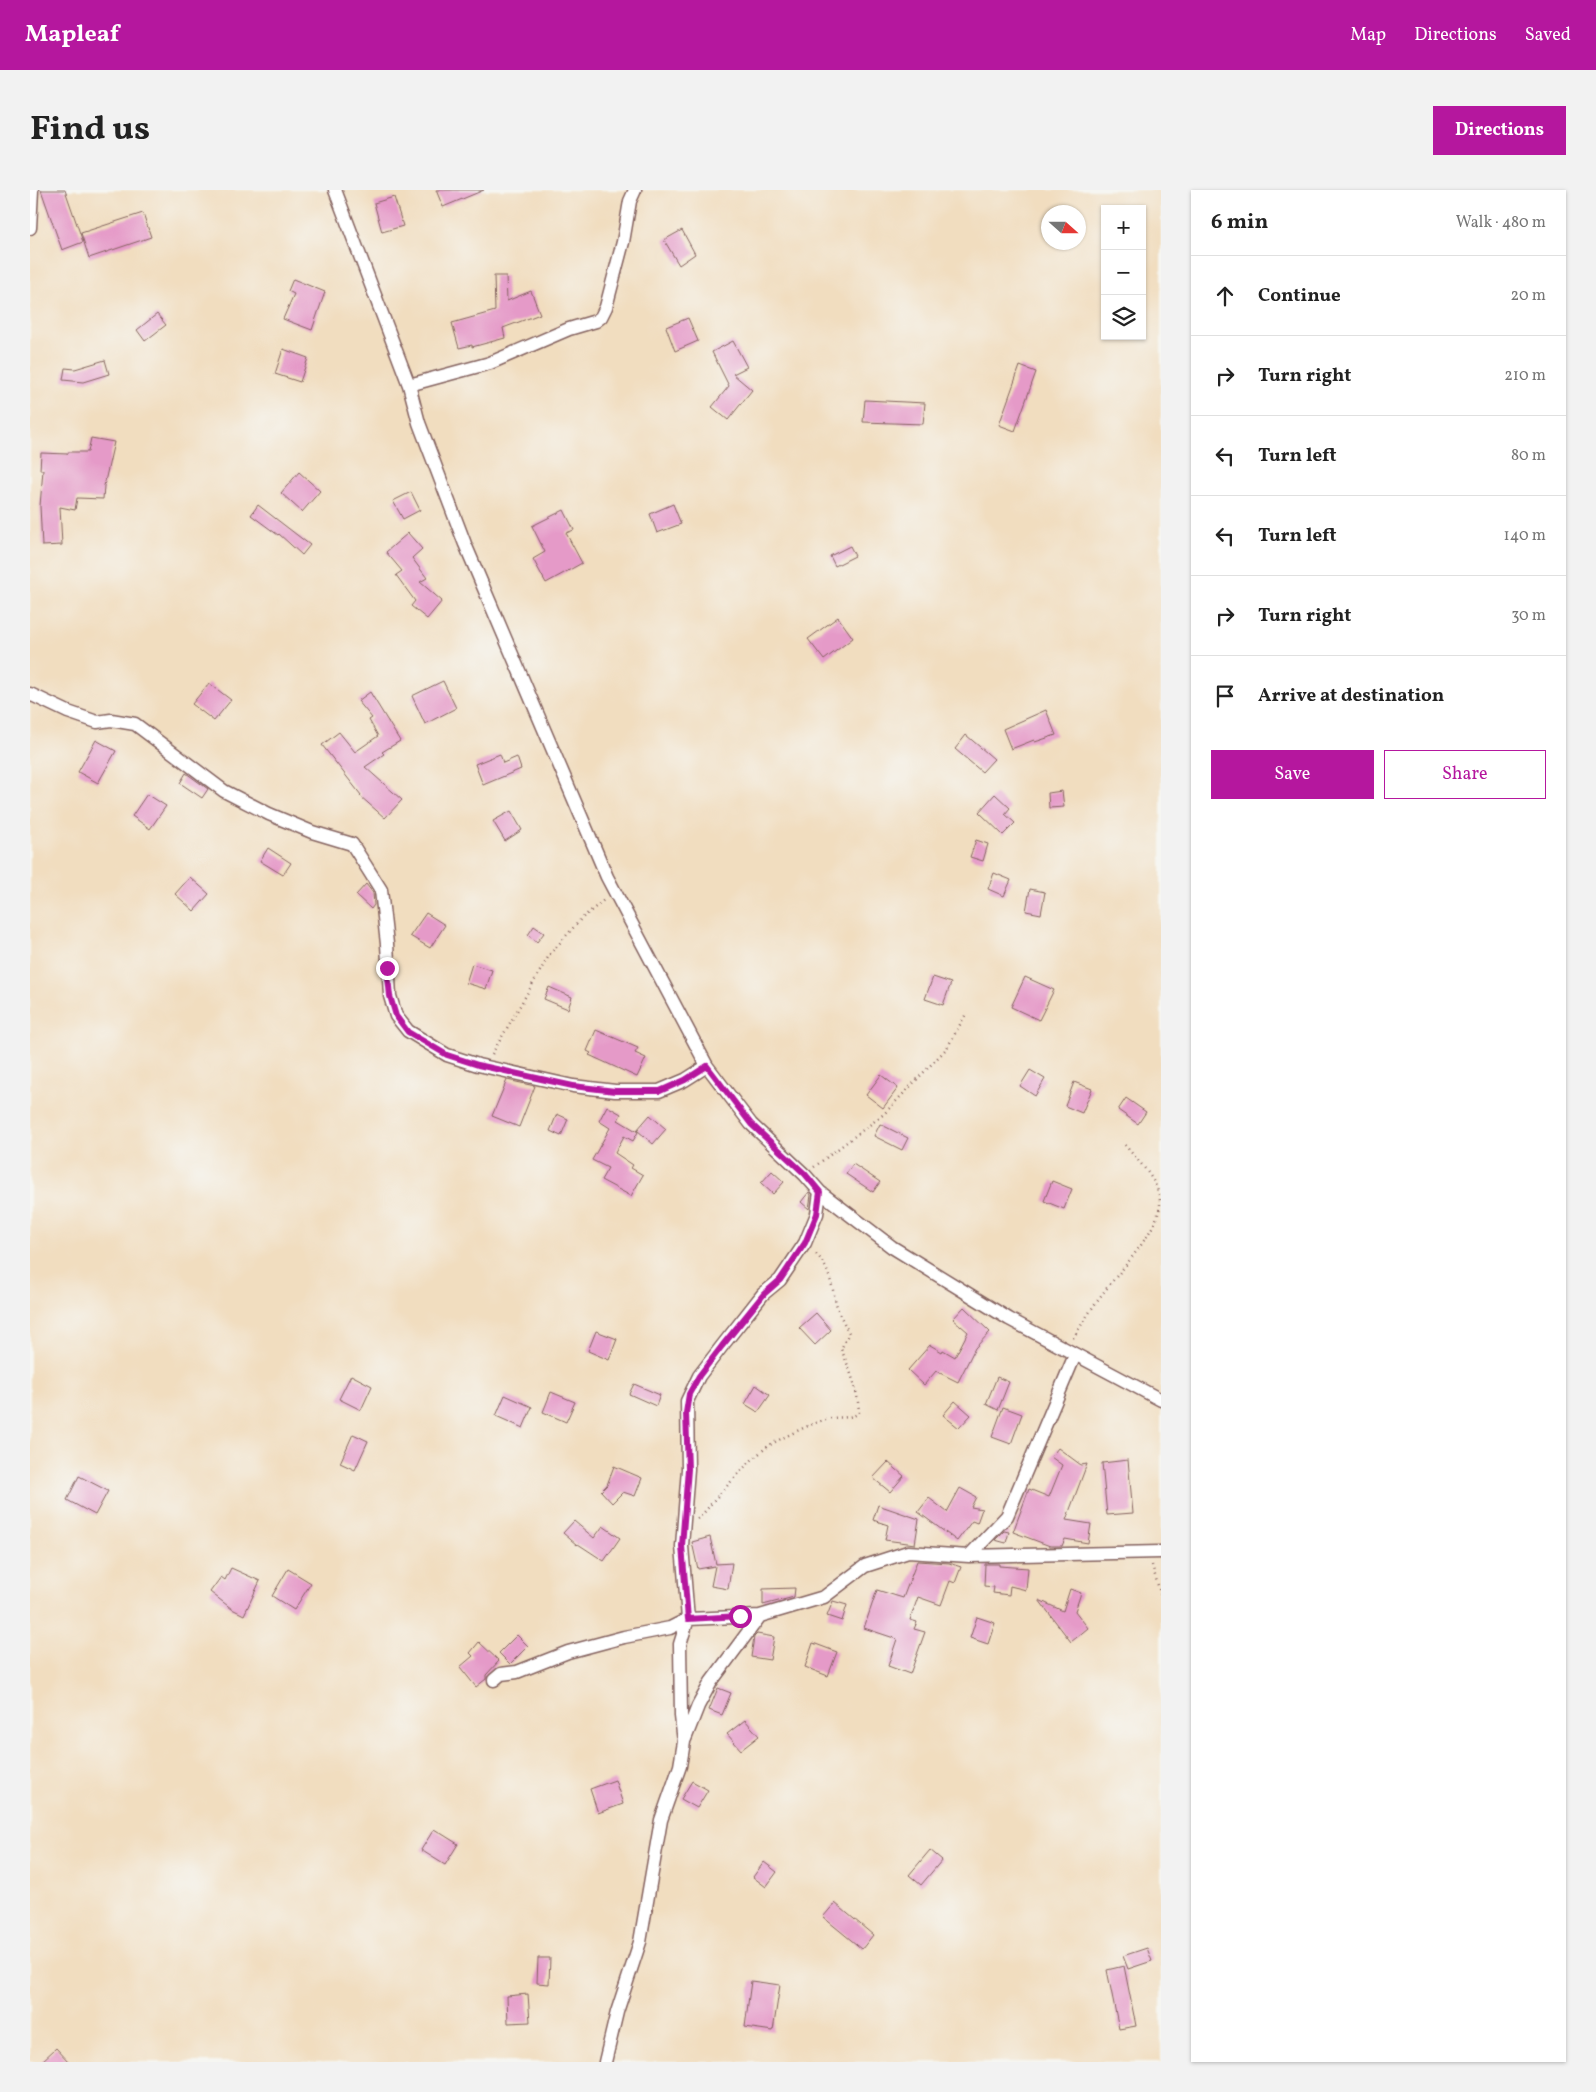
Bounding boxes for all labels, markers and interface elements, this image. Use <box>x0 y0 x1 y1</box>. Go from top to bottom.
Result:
text: Mapleaf <box>25 18 119 52</box>
text: Map <box>1350 23 1386 48</box>
text: Directions <box>1414 23 1497 48</box>
text: Saved <box>1525 23 1571 48</box>
text: Find us <box>30 106 150 154</box>
button: Directions <box>1433 106 1566 155</box>
north arrow <box>1041 205 1086 250</box>
map controls <box>1101 205 1146 340</box>
button: + <box>1101 205 1146 250</box>
text: 6 min <box>1211 208 1268 237</box>
text: Walk · 480 m <box>1456 212 1546 234</box>
button: − <box>1101 250 1146 295</box>
icon: ahead <box>1211 282 1239 310</box>
text: Continue <box>1258 283 1341 309</box>
text: 20 m <box>1511 285 1546 307</box>
button: layers <box>1101 295 1146 340</box>
icon: right <box>1211 362 1239 390</box>
text: Turn right <box>1258 363 1351 389</box>
text: 210 m <box>1504 365 1546 387</box>
icon: left <box>1211 442 1239 470</box>
text: Turn left <box>1258 443 1337 469</box>
text: 80 m <box>1511 445 1546 467</box>
icon: left <box>1211 522 1239 550</box>
text: Turn left <box>1258 523 1337 549</box>
text: 140 m <box>1504 525 1546 547</box>
icon: right <box>1211 602 1239 630</box>
text: Turn right <box>1258 603 1351 629</box>
text: 30 m <box>1511 605 1546 627</box>
icon: arrive <box>1211 682 1239 710</box>
text: Arrive at destination <box>1258 683 1444 709</box>
button: Save <box>1211 750 1374 799</box>
button: Share <box>1384 750 1546 799</box>
route end <box>376 957 399 980</box>
route start <box>729 1605 752 1628</box>

